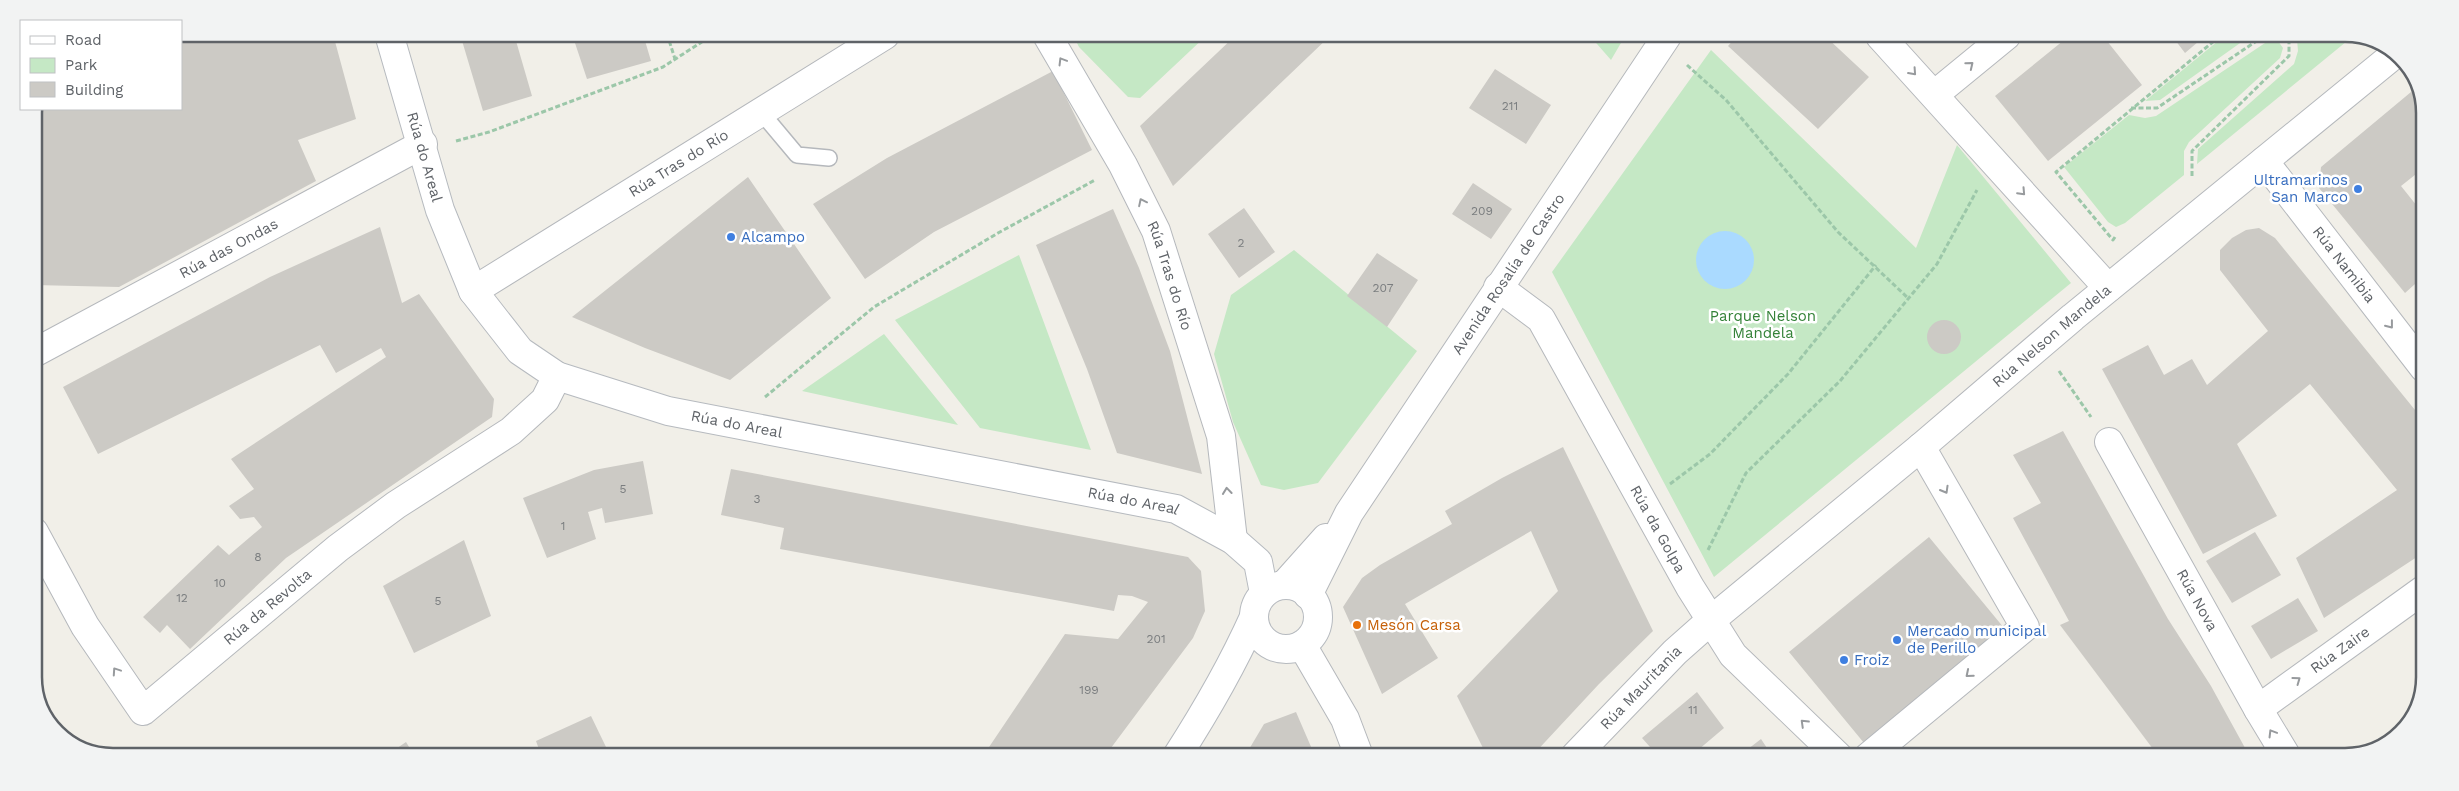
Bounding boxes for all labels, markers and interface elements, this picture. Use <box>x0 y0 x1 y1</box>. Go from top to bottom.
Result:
legend <box>20 20 182 110</box>
text: Road <box>65 31 102 49</box>
text: Park <box>65 56 98 74</box>
one-way arrow <box>1059 57 1069 66</box>
one-way arrow <box>1964 63 1973 71</box>
one-way arrow <box>1907 66 1916 75</box>
text: Building <box>65 81 123 99</box>
house number: 211 <box>1502 99 1518 113</box>
street label: Rúa do Areal <box>403 110 446 204</box>
street label: Rúa Tras do Río <box>625 126 732 201</box>
place label: Ultramarinos San Marco <box>2253 171 2348 206</box>
marker: Ultramarinos San Marco <box>2352 183 2364 195</box>
one-way arrow <box>2016 187 2025 196</box>
street label: Avenida Rosalía de Castro <box>1448 190 1569 358</box>
one-way arrow <box>1138 199 1148 208</box>
house number: 209 <box>1471 204 1493 218</box>
street label: Rúa das Ondas <box>176 215 281 282</box>
street label: Rúa Tras do Río <box>1143 218 1196 332</box>
street label: Rúa Namibia <box>2309 223 2380 307</box>
place label: Alcampo <box>741 228 805 246</box>
marker: Alcampo <box>725 231 737 243</box>
house number: 2 <box>1238 236 1245 250</box>
street label: Rúa Nelson Mandela <box>1989 280 2115 391</box>
house number: 207 <box>1373 281 1394 295</box>
park label: Parque Nelson Mandela <box>1710 307 1816 342</box>
one-way arrow <box>2384 319 2392 328</box>
street label: Rúa do Areal <box>689 407 784 442</box>
house number: 5 <box>620 482 627 496</box>
street label: Rúa da Golpa <box>1626 482 1690 577</box>
street label: Rúa do Areal <box>1086 483 1183 519</box>
one-way arrow <box>1939 484 1949 493</box>
one-way arrow <box>1222 487 1233 495</box>
house number: 3 <box>754 492 761 506</box>
house number: 1 <box>561 519 565 533</box>
house number: 8 <box>254 550 262 564</box>
street label: Rúa da Revolta <box>220 565 315 649</box>
street label: Rúa Nova <box>2173 566 2222 635</box>
house number: 10 <box>214 576 226 590</box>
house number: 12 <box>176 591 188 605</box>
house number: 5 <box>435 594 442 608</box>
place label: Mesón Carsa <box>1367 616 1461 634</box>
marker: Mesón Carsa <box>1351 619 1363 631</box>
place label: Mercado municipal de Perillo <box>1907 622 2047 657</box>
street label: Rúa Zaire <box>2307 622 2373 677</box>
house number: 201 <box>1146 632 1166 646</box>
marker: Mercado municipal de Perillo <box>1891 634 1903 646</box>
street label: Rúa Mauritania <box>1596 641 1685 733</box>
place label: Froiz <box>1854 651 1889 669</box>
marker: Froiz <box>1838 654 1850 666</box>
one-way arrow <box>112 667 122 676</box>
one-way arrow <box>1965 668 1974 677</box>
one-way arrow <box>2291 678 2300 686</box>
house number: 199 <box>1079 683 1099 697</box>
house number: 11 <box>1688 703 1698 717</box>
one-way arrow <box>1801 720 1810 729</box>
one-way arrow <box>2269 729 2279 738</box>

